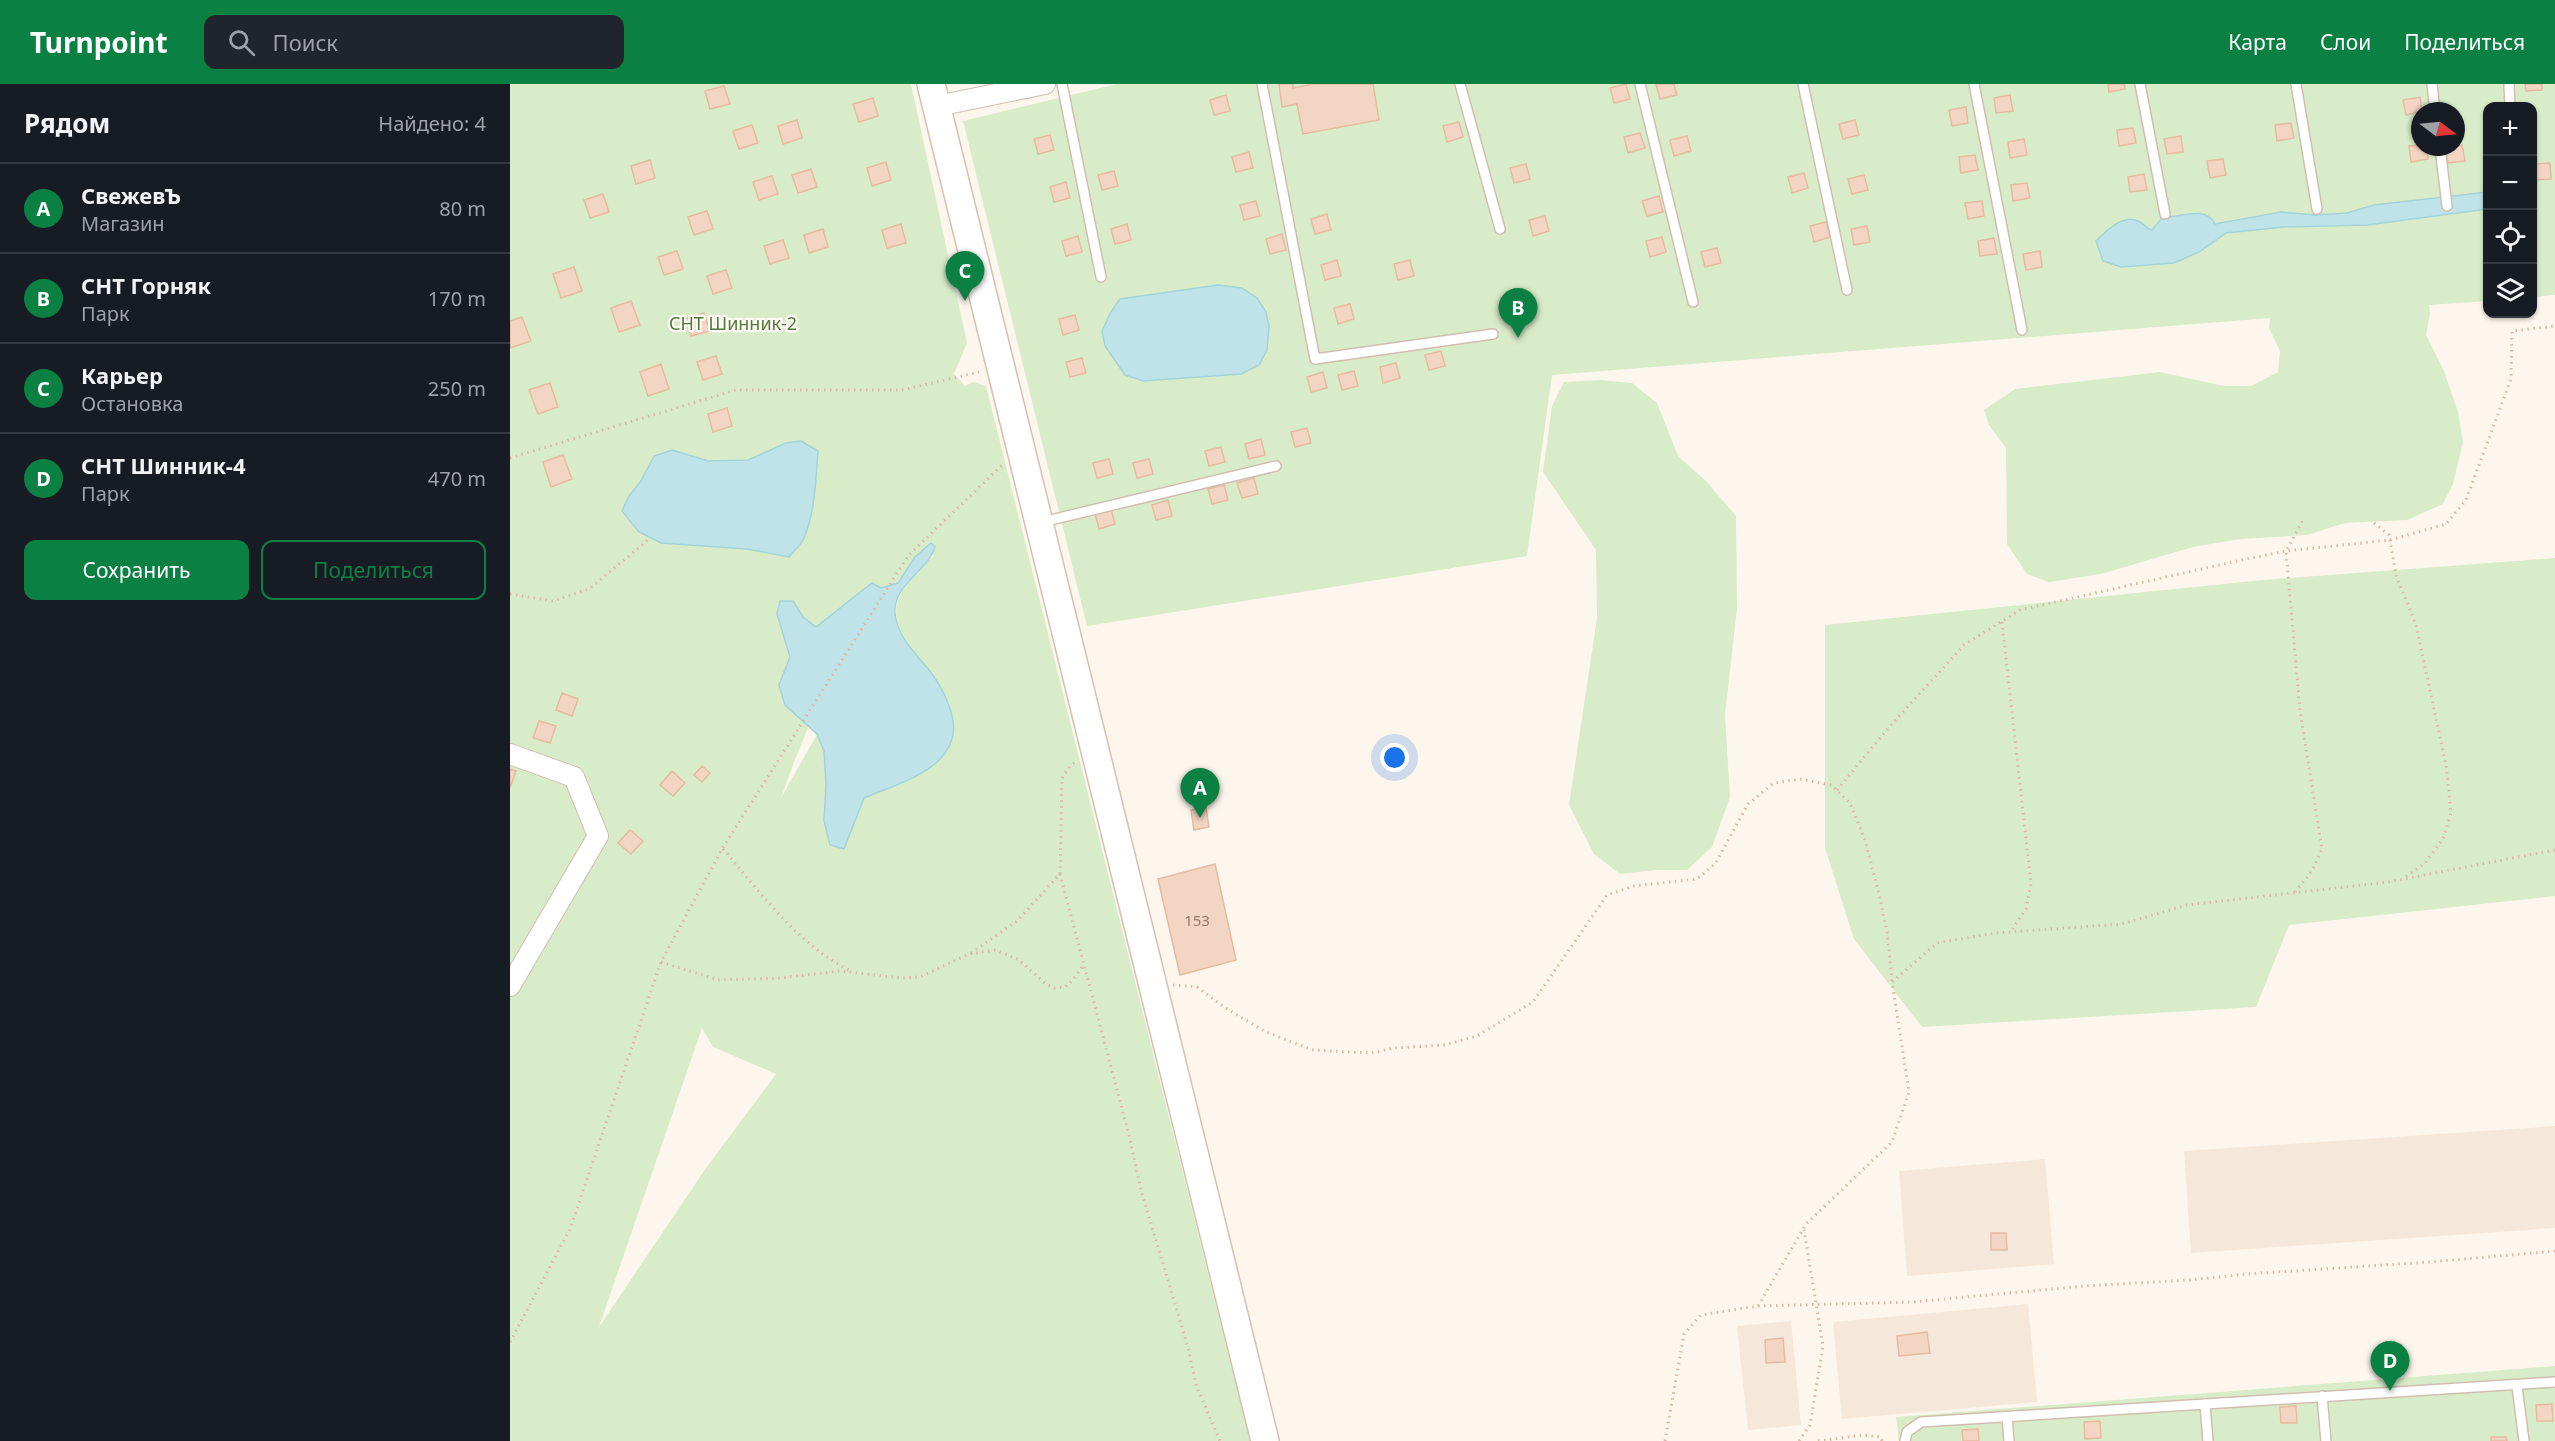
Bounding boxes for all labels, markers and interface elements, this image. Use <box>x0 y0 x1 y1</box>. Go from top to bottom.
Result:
search box <box>204 15 624 69</box>
text: Turnpoint <box>30 23 168 61</box>
icon: search <box>225 26 258 59</box>
text: Поиск <box>273 27 338 57</box>
text: Карта <box>2228 28 2287 56</box>
text: Слои <box>2320 28 2371 56</box>
text: Поделиться <box>2404 28 2525 56</box>
north arrow <box>2411 102 2465 156</box>
map controls <box>2483 102 2537 318</box>
button: + <box>2483 102 2537 156</box>
text: Рядом <box>24 105 110 141</box>
text: Найдено: 4 <box>378 110 486 137</box>
button: − <box>2483 156 2537 210</box>
text: СвежевЪ <box>81 180 181 210</box>
text: A <box>37 195 50 222</box>
text: 80 m <box>439 195 486 222</box>
text: Магазин <box>81 210 165 237</box>
button: locate <box>2483 210 2537 264</box>
pin: C <box>946 252 984 301</box>
button: layers <box>2483 264 2537 318</box>
text: СНТ Горняк <box>81 270 211 300</box>
text: B <box>37 285 50 312</box>
text: 170 m <box>428 285 486 312</box>
pin: B <box>1498 288 1538 338</box>
text: Парк <box>81 300 130 327</box>
park label: СНТ Шинник-2 <box>669 311 797 335</box>
text: Карьер <box>81 360 163 390</box>
text: C <box>37 375 50 402</box>
text: 250 m <box>428 375 486 402</box>
text: Остановка <box>81 390 183 417</box>
text: СНТ Шинник-4 <box>81 450 246 480</box>
text: D <box>36 465 51 492</box>
text: 470 m <box>428 465 486 492</box>
text: Парк <box>81 480 130 507</box>
button: Сохранить <box>24 540 249 600</box>
button: Поделиться <box>261 540 486 600</box>
your location <box>1380 743 1409 772</box>
pin: A <box>1180 768 1220 818</box>
house number: 153 <box>1184 910 1210 930</box>
pin: D <box>2370 1342 2410 1391</box>

